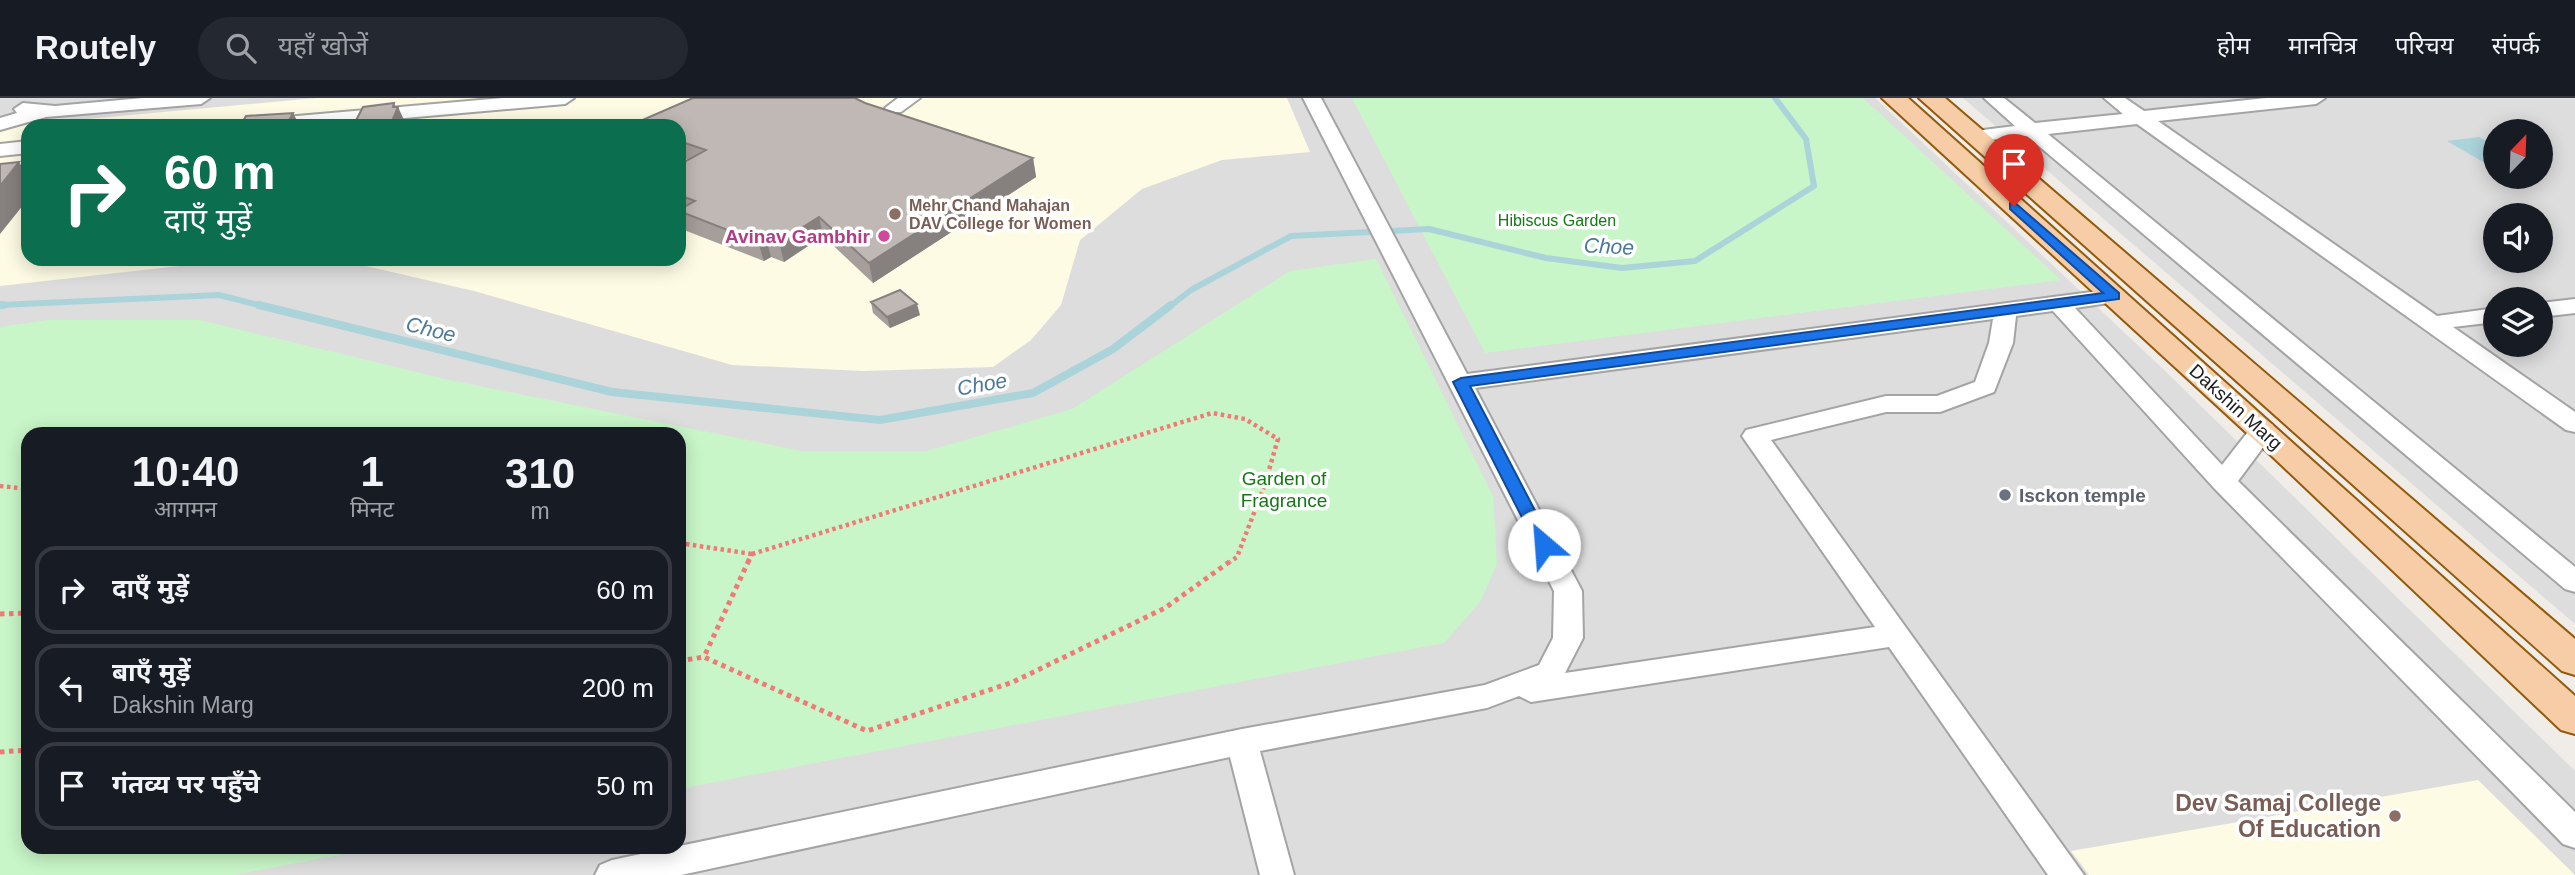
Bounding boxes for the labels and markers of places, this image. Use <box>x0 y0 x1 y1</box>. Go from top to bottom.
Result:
pin <box>1984 134 2044 206</box>
place label: Mehr Chand Mahajan DAV College for Women <box>909 197 1092 232</box>
marker: Mehr Chand Mahajan DAV College for Women <box>887 206 903 222</box>
place label: Avinav Gambhir <box>725 226 871 247</box>
marker: Avinav Gambhir <box>876 228 892 244</box>
place label: Isckon temple <box>2019 485 2146 506</box>
marker: Isckon temple <box>1997 487 2013 503</box>
place label: Dev Samaj College Of Education <box>2175 790 2381 842</box>
marker: Dev Samaj College Of Education <box>2387 808 2403 824</box>

